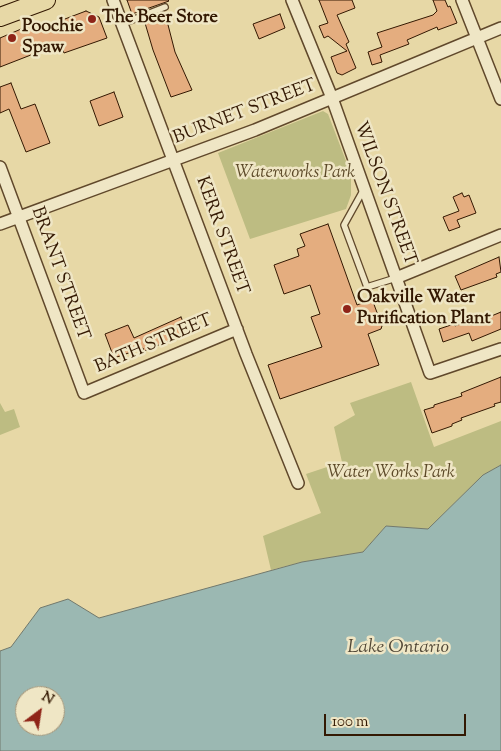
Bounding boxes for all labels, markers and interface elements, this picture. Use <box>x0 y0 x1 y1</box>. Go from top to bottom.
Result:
place label: The Beer Store <box>102 8 218 30</box>
marker: The Beer Store <box>86 13 98 25</box>
place label: Poochie Spaw <box>22 17 83 59</box>
marker: Poochie Spaw <box>6 32 18 44</box>
street label: BURNET STREET <box>170 76 320 150</box>
street label: WILSON STREET <box>348 119 420 269</box>
park label: Waterworks Park <box>235 163 355 185</box>
street label: KERR STREET <box>190 174 252 298</box>
street label: BRANT STREET <box>25 204 93 344</box>
place label: Oakville Water Purification Plant <box>357 288 491 330</box>
marker: Oakville Water Purification Plant <box>341 303 353 315</box>
street label: BATH STREET <box>92 311 216 379</box>
park label: Water Works Park <box>327 463 455 485</box>
water label: Lake Ontario <box>347 638 449 660</box>
north arrow <box>15 686 65 736</box>
text: N <box>37 688 57 710</box>
scale bar <box>326 704 468 736</box>
text: 100 m <box>332 712 368 733</box>

